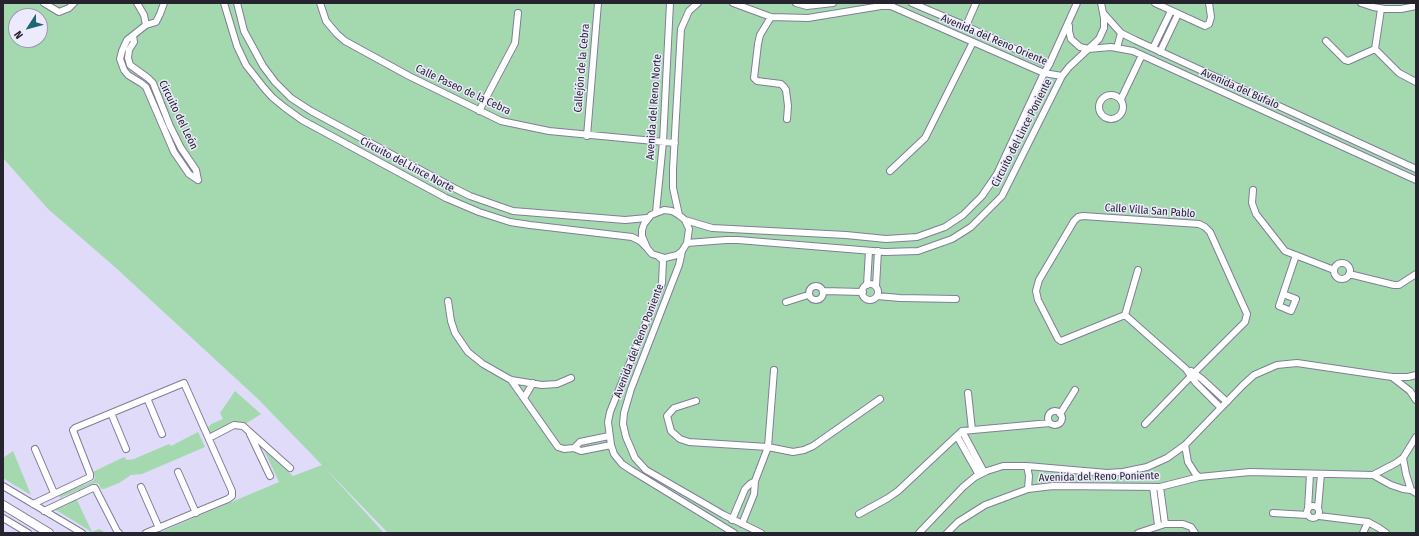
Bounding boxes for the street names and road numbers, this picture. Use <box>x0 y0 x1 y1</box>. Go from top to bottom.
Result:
street label: Avenida del Reno Oriente <box>939 12 1049 68</box>
street label: Callejón de la Cebra <box>572 23 592 113</box>
street label: Avenida del Reno Norte <box>644 54 664 160</box>
street label: Calle Paseo de la Cebra <box>413 62 513 118</box>
street label: Avenida del Búfalo <box>1199 66 1281 112</box>
street label: Circuito del Lince Poniente <box>989 77 1055 189</box>
street label: Circuito del León <box>156 78 200 152</box>
street label: Circuito del Lince Norte <box>358 135 456 195</box>
street label: Calle Villa San Pablo <box>1104 201 1196 221</box>
street label: Avenida del Reno Poniente <box>611 282 667 400</box>
street label: Avenida del Reno Poniente <box>1039 469 1159 485</box>

